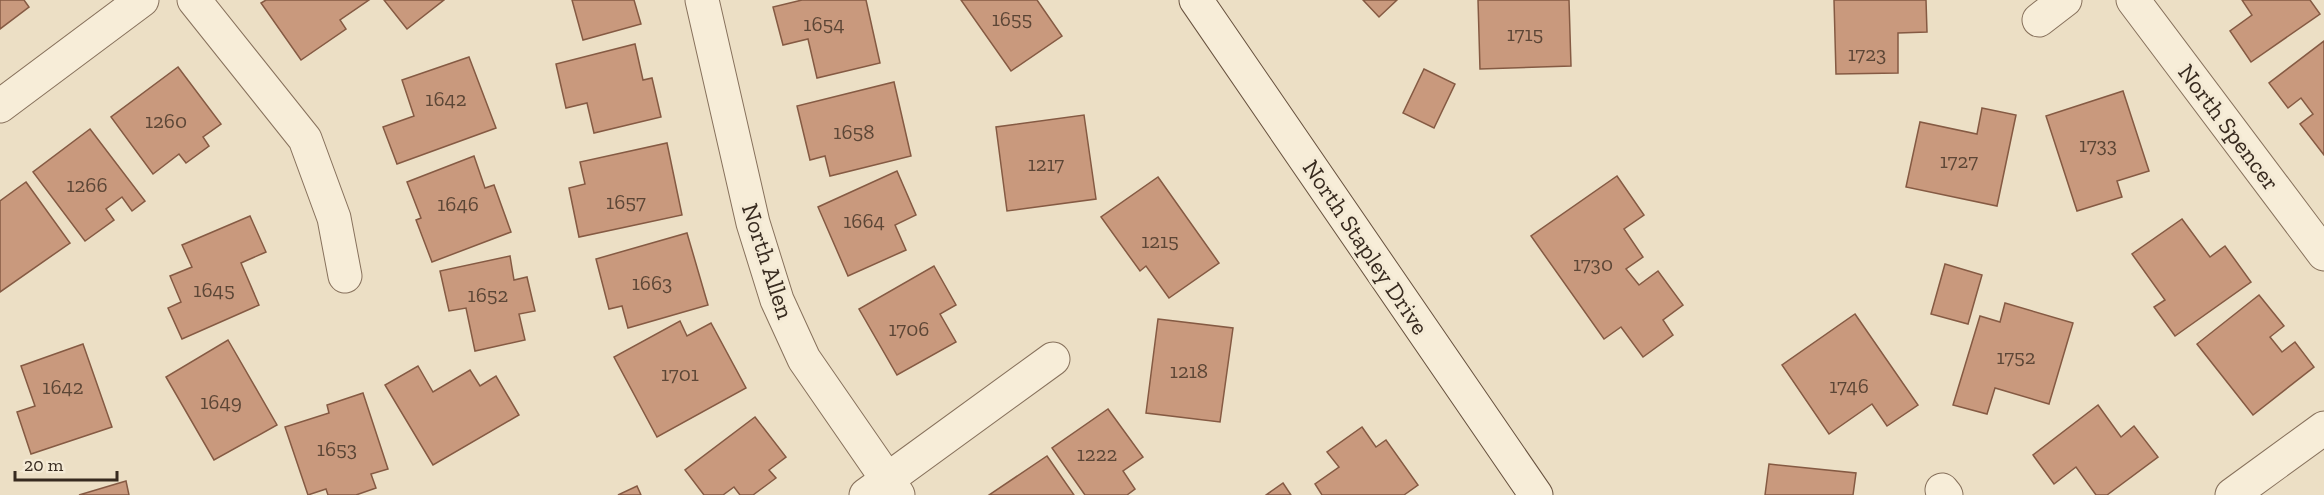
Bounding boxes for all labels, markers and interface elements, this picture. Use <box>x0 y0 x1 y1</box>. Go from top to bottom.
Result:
house number: 1655 <box>992 6 1032 31</box>
house number: 1654 <box>803 11 845 36</box>
house number: 1715 <box>1507 21 1543 46</box>
house number: 1723 <box>1848 41 1886 66</box>
street label: North Spencer <box>2172 58 2286 196</box>
house number: 1642 <box>425 86 467 111</box>
house number: 1260 <box>145 108 187 133</box>
house number: 1658 <box>833 119 875 144</box>
house number: 1733 <box>2079 132 2117 157</box>
house number: 1727 <box>1940 148 1978 173</box>
house number: 1217 <box>1028 151 1064 176</box>
street label: North Stapley Drive <box>1297 154 1435 340</box>
house number: 1266 <box>66 172 108 197</box>
house number: 1657 <box>606 189 646 214</box>
house number: 1646 <box>437 191 479 216</box>
street label: North Allen <box>736 200 800 323</box>
house number: 1664 <box>843 208 885 233</box>
house number: 1215 <box>1141 228 1179 253</box>
house number: 1730 <box>1573 251 1613 276</box>
house number: 1663 <box>632 270 672 295</box>
house number: 1645 <box>193 277 235 302</box>
house number: 1652 <box>468 282 508 307</box>
house number: 1706 <box>889 316 929 341</box>
house number: 1752 <box>1996 344 2036 369</box>
house number: 1218 <box>1170 358 1208 383</box>
house number: 1701 <box>661 361 699 386</box>
house number: 1746 <box>1829 373 1869 398</box>
house number: 1642 <box>42 374 84 399</box>
house number: 1649 <box>200 389 242 414</box>
house number: 1653 <box>317 436 357 461</box>
house number: 1222 <box>1077 441 1117 466</box>
scale bar <box>15 444 117 482</box>
text: 20 m <box>24 454 64 476</box>

